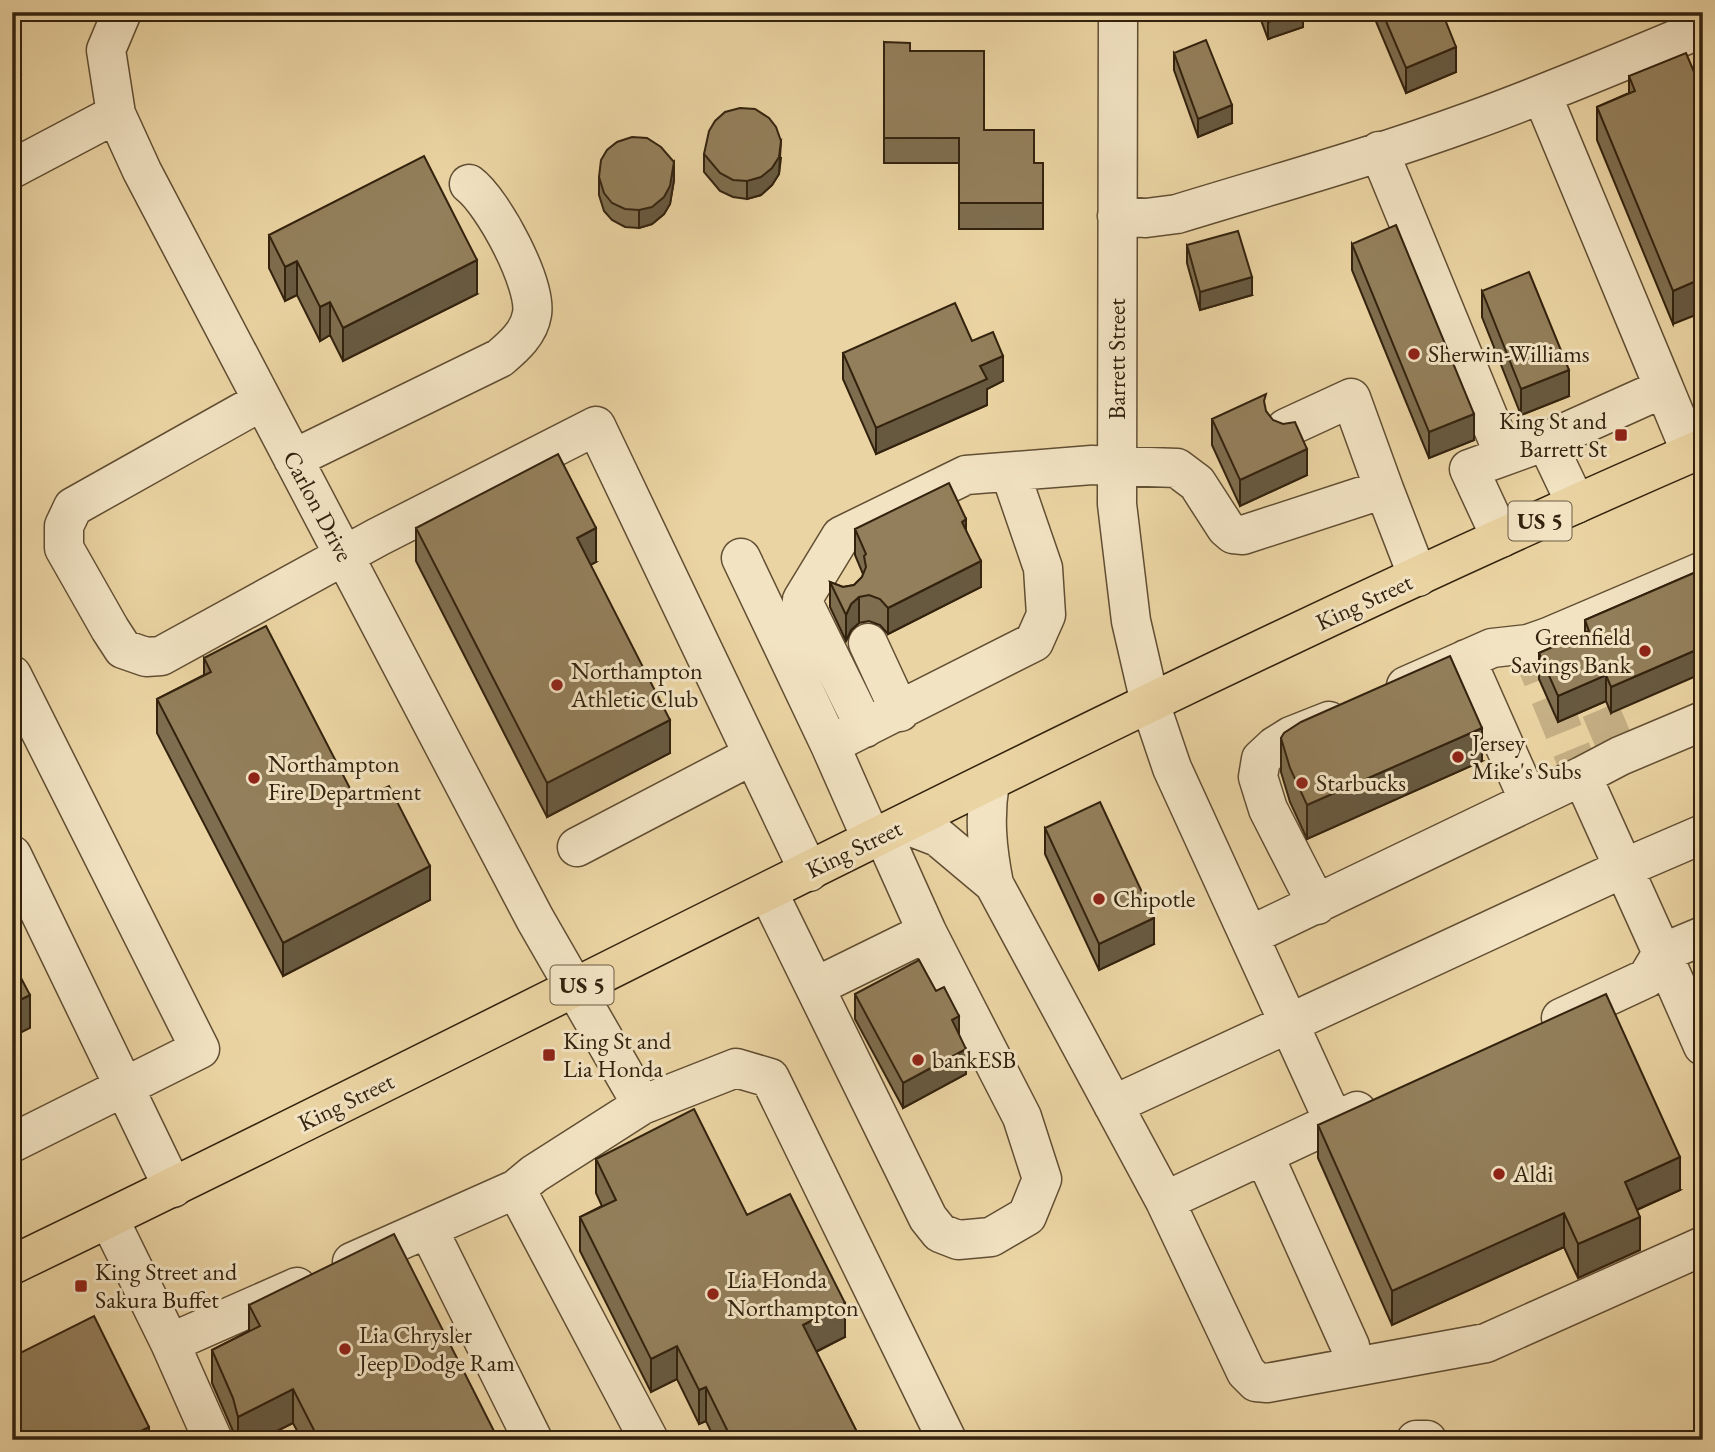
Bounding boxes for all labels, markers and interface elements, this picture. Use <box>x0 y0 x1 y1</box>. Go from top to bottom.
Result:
street label: Barrett Street <box>1101 298 1132 420</box>
place label: Sherwin-Williams <box>1428 338 1590 369</box>
marker: Sherwin-Williams <box>1406 346 1422 362</box>
place label: King St and Barrett St <box>1499 405 1608 464</box>
marker: King St and Barrett St <box>1613 427 1629 443</box>
street label: Carlon Drive <box>276 445 361 566</box>
road number: US 5 <box>1508 502 1572 540</box>
street label: King Street <box>1311 566 1417 637</box>
place label: Greenfield Savings Bank <box>1511 621 1632 680</box>
marker: Greenfield Savings Bank <box>1637 643 1653 659</box>
place label: Northampton Athletic Club <box>570 655 703 714</box>
marker: Northampton Athletic Club <box>549 677 565 693</box>
place label: Jersey Mike's Subs <box>1470 727 1581 786</box>
place label: Northampton Fire Department <box>268 748 422 807</box>
marker: Jersey Mike's Subs <box>1450 749 1466 765</box>
place label: Starbucks <box>1316 767 1406 798</box>
marker: Northampton Fire Department <box>246 770 262 786</box>
marker: Starbucks <box>1294 775 1310 791</box>
street label: King Street <box>801 812 907 885</box>
place label: Chipotle <box>1113 883 1195 914</box>
marker: Chipotle <box>1091 891 1107 907</box>
road number: US 5 <box>550 966 614 1004</box>
place label: King St and Lia Honda <box>563 1025 672 1084</box>
place label: bankESB <box>932 1044 1016 1075</box>
marker: King St and Lia Honda <box>541 1047 557 1063</box>
marker: bankESB <box>910 1052 926 1068</box>
street label: King Street <box>293 1065 399 1138</box>
place label: Aldi <box>1512 1158 1554 1189</box>
marker: Aldi <box>1491 1166 1507 1182</box>
place label: King Street and Sakura Buffet <box>95 1256 238 1315</box>
place label: Lia Honda Northampton <box>727 1264 859 1323</box>
marker: King Street and Sakura Buffet <box>73 1278 89 1294</box>
marker: Lia Honda Northampton <box>705 1286 721 1302</box>
place label: Lia Chrysler Jeep Dodge Ram <box>357 1319 515 1378</box>
marker: Lia Chrysler Jeep Dodge Ram <box>337 1341 353 1357</box>

